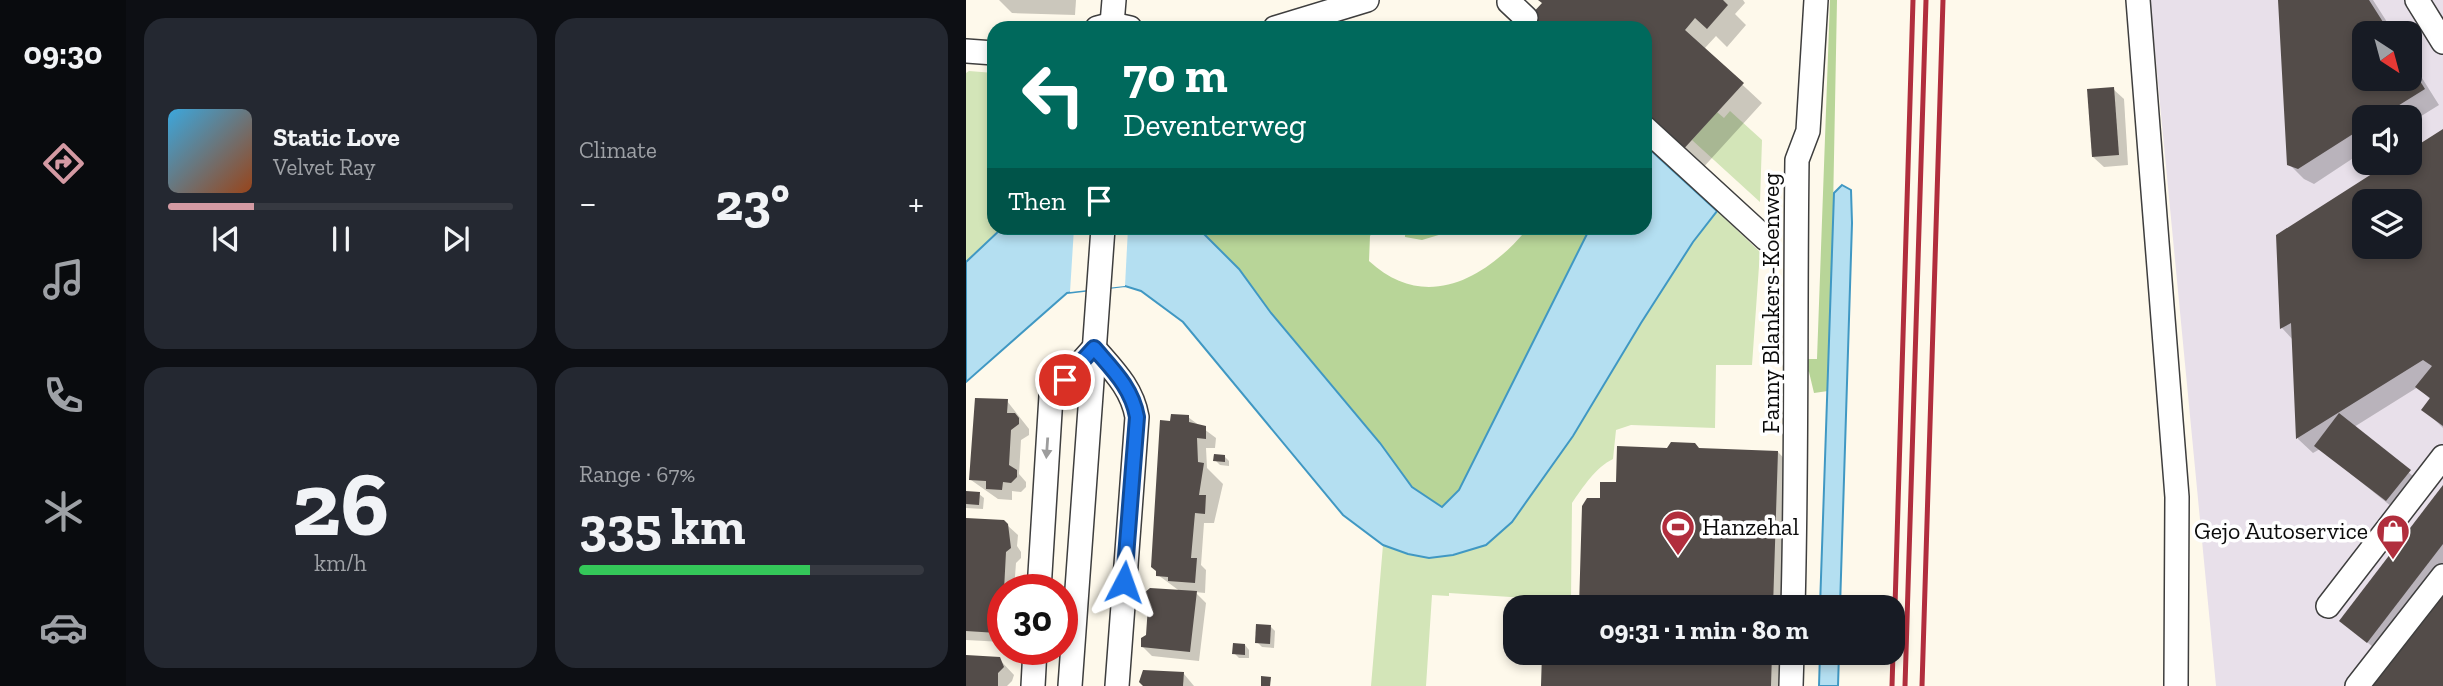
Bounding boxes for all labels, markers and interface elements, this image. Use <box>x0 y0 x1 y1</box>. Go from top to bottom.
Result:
north arrow <box>2352 21 2422 91</box>
map controls <box>2352 21 2422 259</box>
text: 09:30 <box>24 34 102 72</box>
text: 70 m <box>1123 46 1228 105</box>
icon: left <box>1008 49 1099 140</box>
button: sound <box>2352 105 2422 175</box>
text: Deventerweg <box>1123 106 1306 144</box>
text: Static Love <box>273 121 400 153</box>
text: Climate <box>579 136 657 164</box>
icon: directions <box>39 139 88 188</box>
text: Velvet Ray <box>273 153 375 181</box>
text: 23° <box>715 171 790 233</box>
street label: Fanny Blankers-Koenweg <box>1756 173 1785 433</box>
text: − <box>579 180 597 226</box>
text: + <box>908 180 924 226</box>
icon: arrive <box>1080 182 1118 220</box>
text: Then <box>1008 185 1066 217</box>
button: layers <box>2352 189 2422 259</box>
icon: previous <box>207 220 245 258</box>
icon: pause <box>322 220 360 258</box>
icon: next <box>437 220 475 258</box>
icon: music <box>39 255 88 304</box>
pin <box>1035 350 1095 410</box>
icon: arrive <box>1046 361 1084 399</box>
icon: phone <box>39 371 88 420</box>
one-way arrow <box>1042 438 1053 460</box>
text: 26 <box>292 449 389 558</box>
text: Range · 67% <box>579 460 695 488</box>
icon: climate <box>39 487 88 536</box>
text: 335 km <box>579 495 746 557</box>
sports icon: Hanzehal <box>1659 508 1697 557</box>
place label: Hanzehal <box>1702 512 1799 541</box>
shop icon: Gejo Autoservice <box>2374 512 2412 561</box>
place label: Gejo Autoservice <box>2194 516 2368 545</box>
position arrow <box>1087 545 1161 619</box>
text: km/h <box>314 549 367 577</box>
speed limit sign: 30 <box>987 574 1078 665</box>
icon: car <box>39 603 88 652</box>
text: 09:31 · 1 min · 80 m <box>1599 614 1809 646</box>

